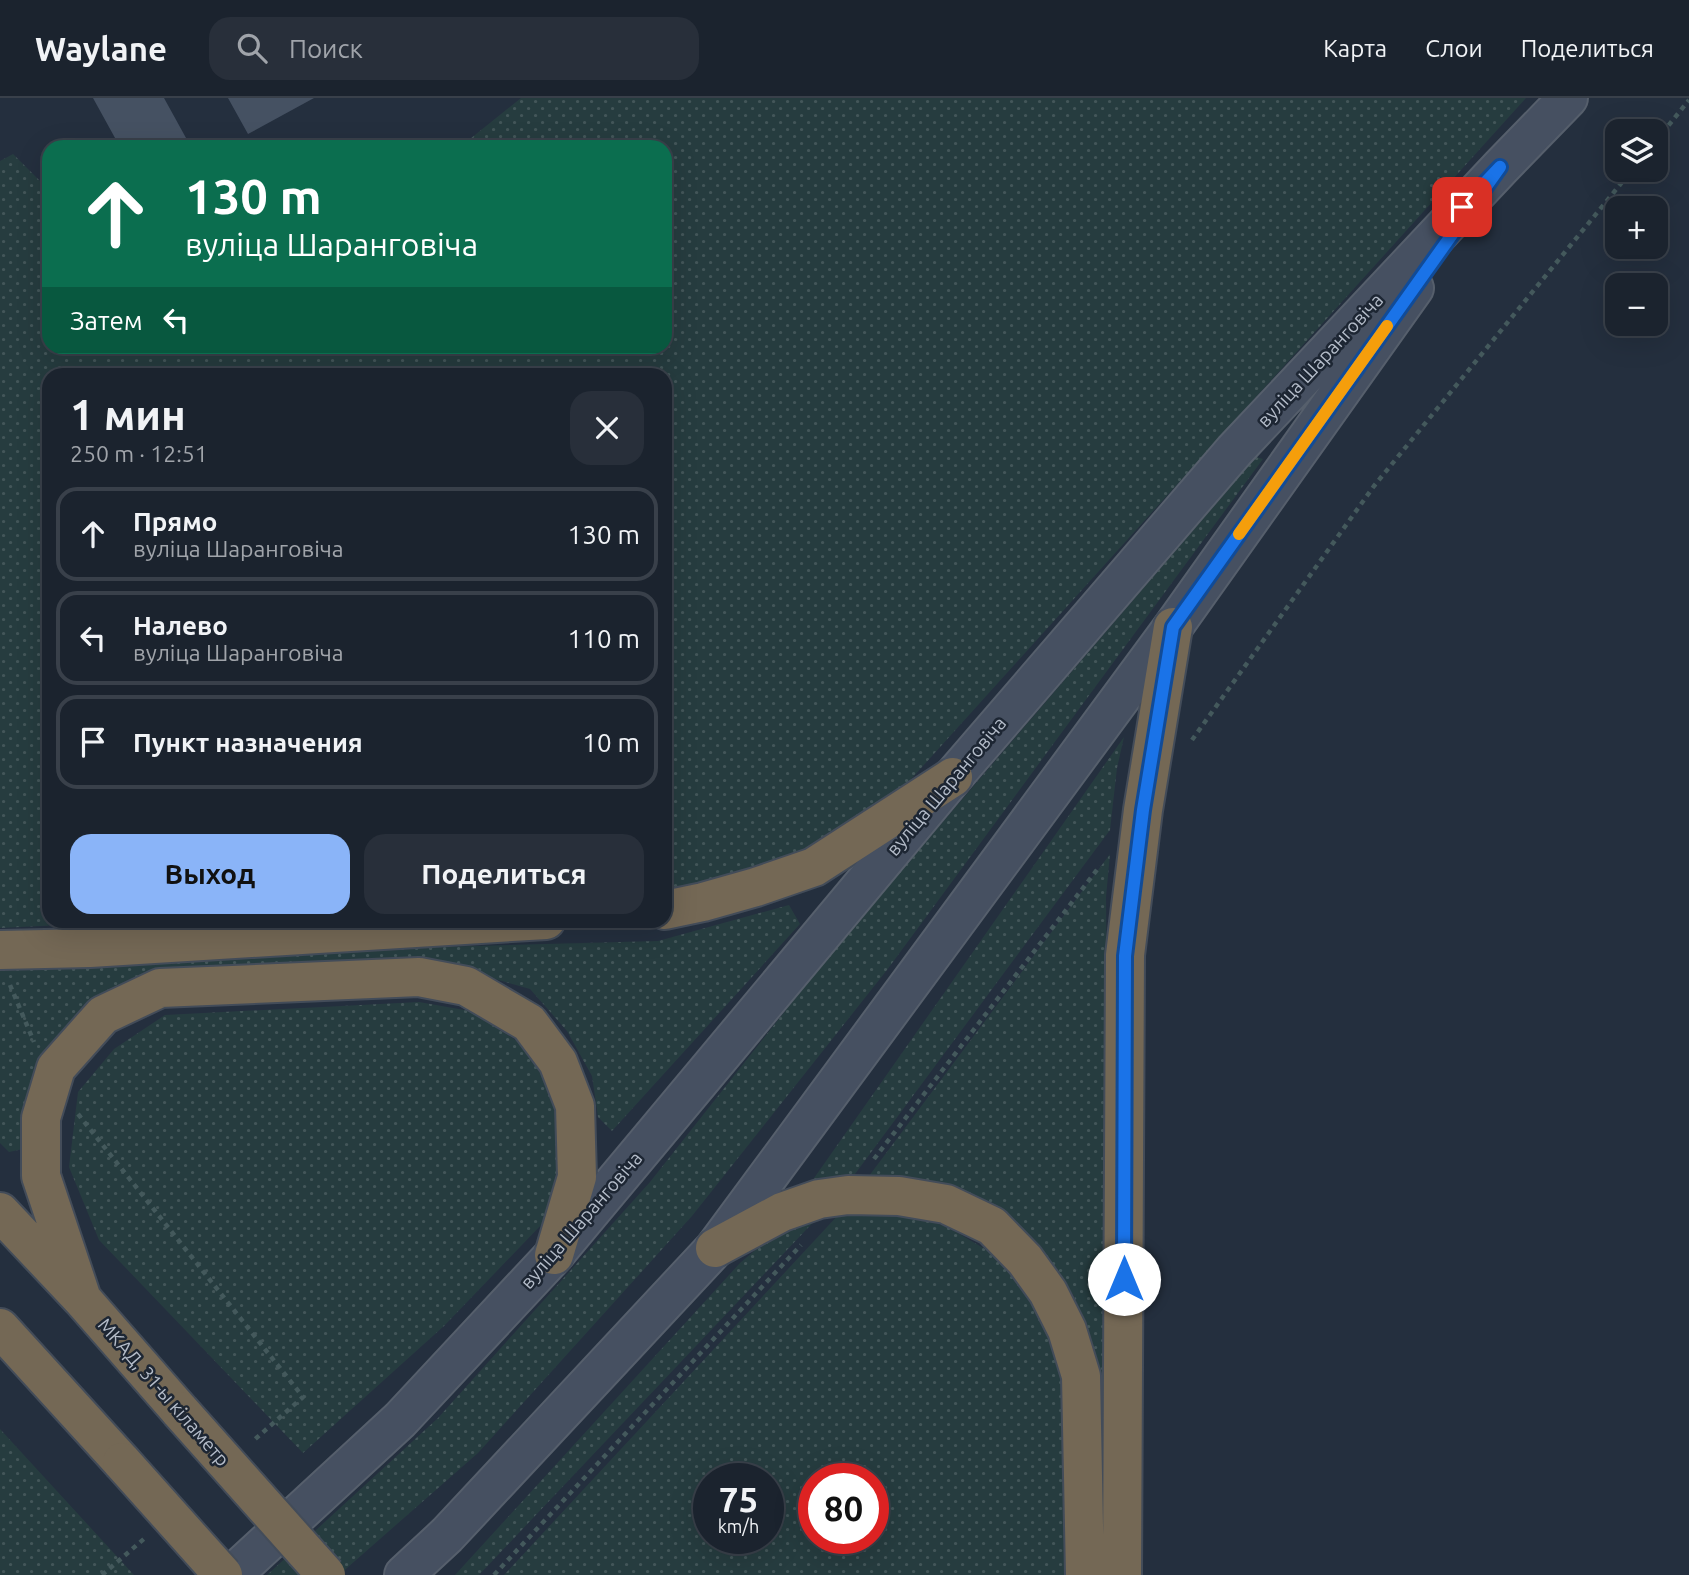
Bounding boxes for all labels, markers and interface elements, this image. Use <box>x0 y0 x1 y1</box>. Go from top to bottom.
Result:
search box <box>209 17 699 80</box>
icon: search <box>233 29 271 67</box>
text: Waylane <box>35 30 167 67</box>
text: Поиск <box>289 34 363 63</box>
text: Карта <box>1323 35 1387 62</box>
text: Слои <box>1425 35 1483 62</box>
text: Поделиться <box>1521 35 1654 62</box>
map controls <box>1605 119 1668 336</box>
button: layers <box>1605 119 1668 182</box>
icon: ahead <box>70 168 161 259</box>
text: 130 m <box>185 168 322 223</box>
pin <box>1432 177 1492 237</box>
icon: arrive <box>1443 188 1481 226</box>
button: + <box>1605 196 1668 259</box>
text: вуліца Шаранговіча <box>185 226 478 262</box>
button: − <box>1605 273 1668 336</box>
street label: вуліца Шаранговіча <box>1253 289 1387 431</box>
icon: left <box>157 301 195 339</box>
text: Затем <box>70 306 143 335</box>
text: 1 мин <box>70 391 186 438</box>
button: close <box>570 391 644 465</box>
text: 250 m · 12:51 <box>70 441 208 466</box>
text: Прямо <box>133 507 217 536</box>
icon: ahead <box>74 515 112 553</box>
text: 130 m <box>568 520 640 549</box>
text: вуліца Шаранговіча <box>133 536 344 561</box>
text: Налево <box>133 611 228 640</box>
icon: left <box>74 619 112 657</box>
text: 110 m <box>568 624 640 653</box>
text: вуліца Шаранговіча <box>133 640 344 665</box>
street label: вуліца Шаранговіча <box>882 712 1010 860</box>
icon: arrive <box>74 723 112 761</box>
text: Пункт назначения <box>133 728 363 757</box>
text: 10 m <box>582 728 640 757</box>
button: Выход <box>70 834 350 914</box>
button: Поделиться <box>364 834 644 914</box>
street label: вуліца Шаранговіча <box>516 1147 646 1293</box>
position arrow <box>1087 1242 1161 1316</box>
street label: МКАД, 31-ы кіламетр <box>94 1314 234 1470</box>
speed limit sign: 80 <box>798 1463 889 1554</box>
text: 75 <box>719 1479 758 1519</box>
text: km/h <box>718 1516 759 1536</box>

